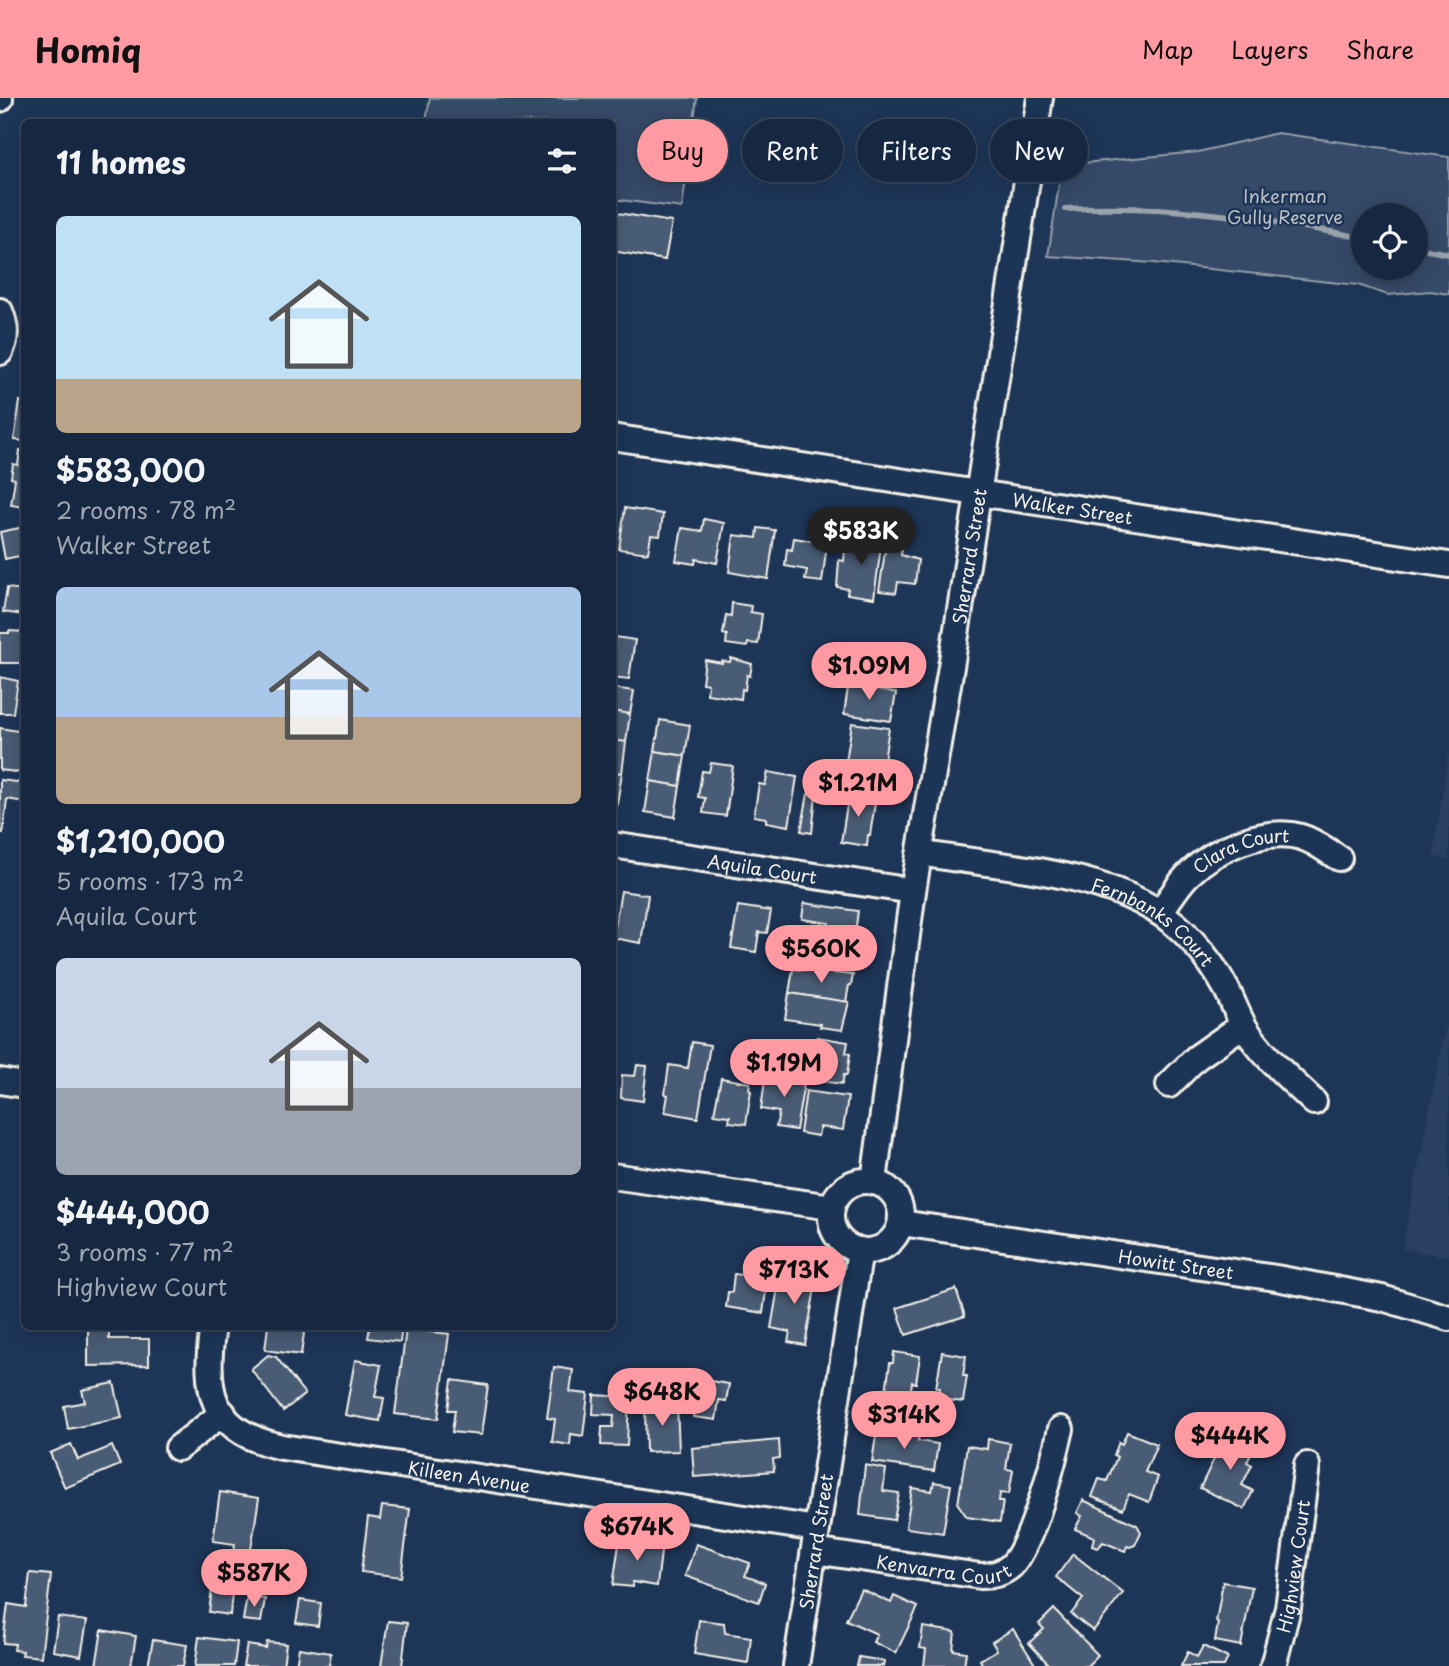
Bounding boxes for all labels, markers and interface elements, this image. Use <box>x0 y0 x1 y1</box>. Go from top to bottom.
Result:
text: Homiq <box>35 24 141 74</box>
text: Map <box>1142 31 1193 67</box>
text: Layers <box>1231 31 1308 67</box>
text: Share <box>1346 31 1414 67</box>
chip: Buy <box>637 119 728 182</box>
chip: Rent <box>742 119 843 182</box>
chip: Filters <box>857 119 976 182</box>
chip: New <box>990 119 1088 182</box>
text: 11 homes <box>56 139 186 184</box>
icon: filters <box>543 142 581 180</box>
park label: Inkerman Gully Reserve <box>1227 182 1343 230</box>
map controls <box>1351 203 1428 280</box>
button: locate <box>1351 203 1428 280</box>
icon: home <box>256 261 382 387</box>
text: $583,000 <box>56 447 205 492</box>
street label: Walker Street <box>1011 485 1135 530</box>
street label: Sherrard Street <box>944 486 992 626</box>
text: 2 rooms · 78 m² <box>56 492 236 527</box>
pin: $583K <box>812 508 910 567</box>
text: $583K <box>823 512 899 547</box>
text: Walker Street <box>56 527 211 562</box>
icon: home <box>256 632 382 758</box>
pin: $1.09M <box>812 642 926 702</box>
text: $1.09M <box>827 647 911 682</box>
pin: $1.21M <box>801 760 915 819</box>
text: $1.21M <box>818 764 898 799</box>
text: $1,210,000 <box>56 818 225 863</box>
street label: Clara Court <box>1186 821 1290 879</box>
street label: Aquila Court <box>706 846 819 890</box>
text: 5 rooms · 173 m² <box>56 863 244 898</box>
street label: Fernbanks Court <box>1088 870 1221 971</box>
text: Aquila Court <box>56 898 197 933</box>
pin: $560K <box>772 926 870 985</box>
text: $560K <box>781 930 861 965</box>
icon: home <box>256 1003 382 1129</box>
pin: $1.19M <box>727 1040 841 1099</box>
text: $1.19M <box>746 1044 822 1079</box>
text: $444,000 <box>56 1189 210 1234</box>
text: 3 rooms · 77 m² <box>56 1234 234 1269</box>
street label: Howitt Street <box>1117 1242 1235 1285</box>
pin: $713K <box>745 1246 843 1306</box>
text: $713K <box>759 1251 829 1286</box>
text: Highview Court <box>56 1269 227 1304</box>
pin: $648K <box>613 1368 711 1428</box>
text: $648K <box>623 1373 701 1408</box>
pin: $314K <box>855 1392 953 1451</box>
text: $314K <box>867 1396 941 1431</box>
pin: $444K <box>1181 1412 1279 1472</box>
text: $444K <box>1191 1417 1269 1452</box>
street label: Killeen Avenue <box>406 1453 532 1498</box>
street label: Sherrard Street <box>791 1472 839 1611</box>
street label: Highview Court <box>1269 1498 1316 1635</box>
pin: $674K <box>588 1504 686 1563</box>
text: $674K <box>600 1508 674 1543</box>
street label: Kenvarra Court <box>875 1547 1016 1590</box>
pin: $587K <box>205 1550 303 1609</box>
text: $587K <box>217 1554 291 1589</box>

